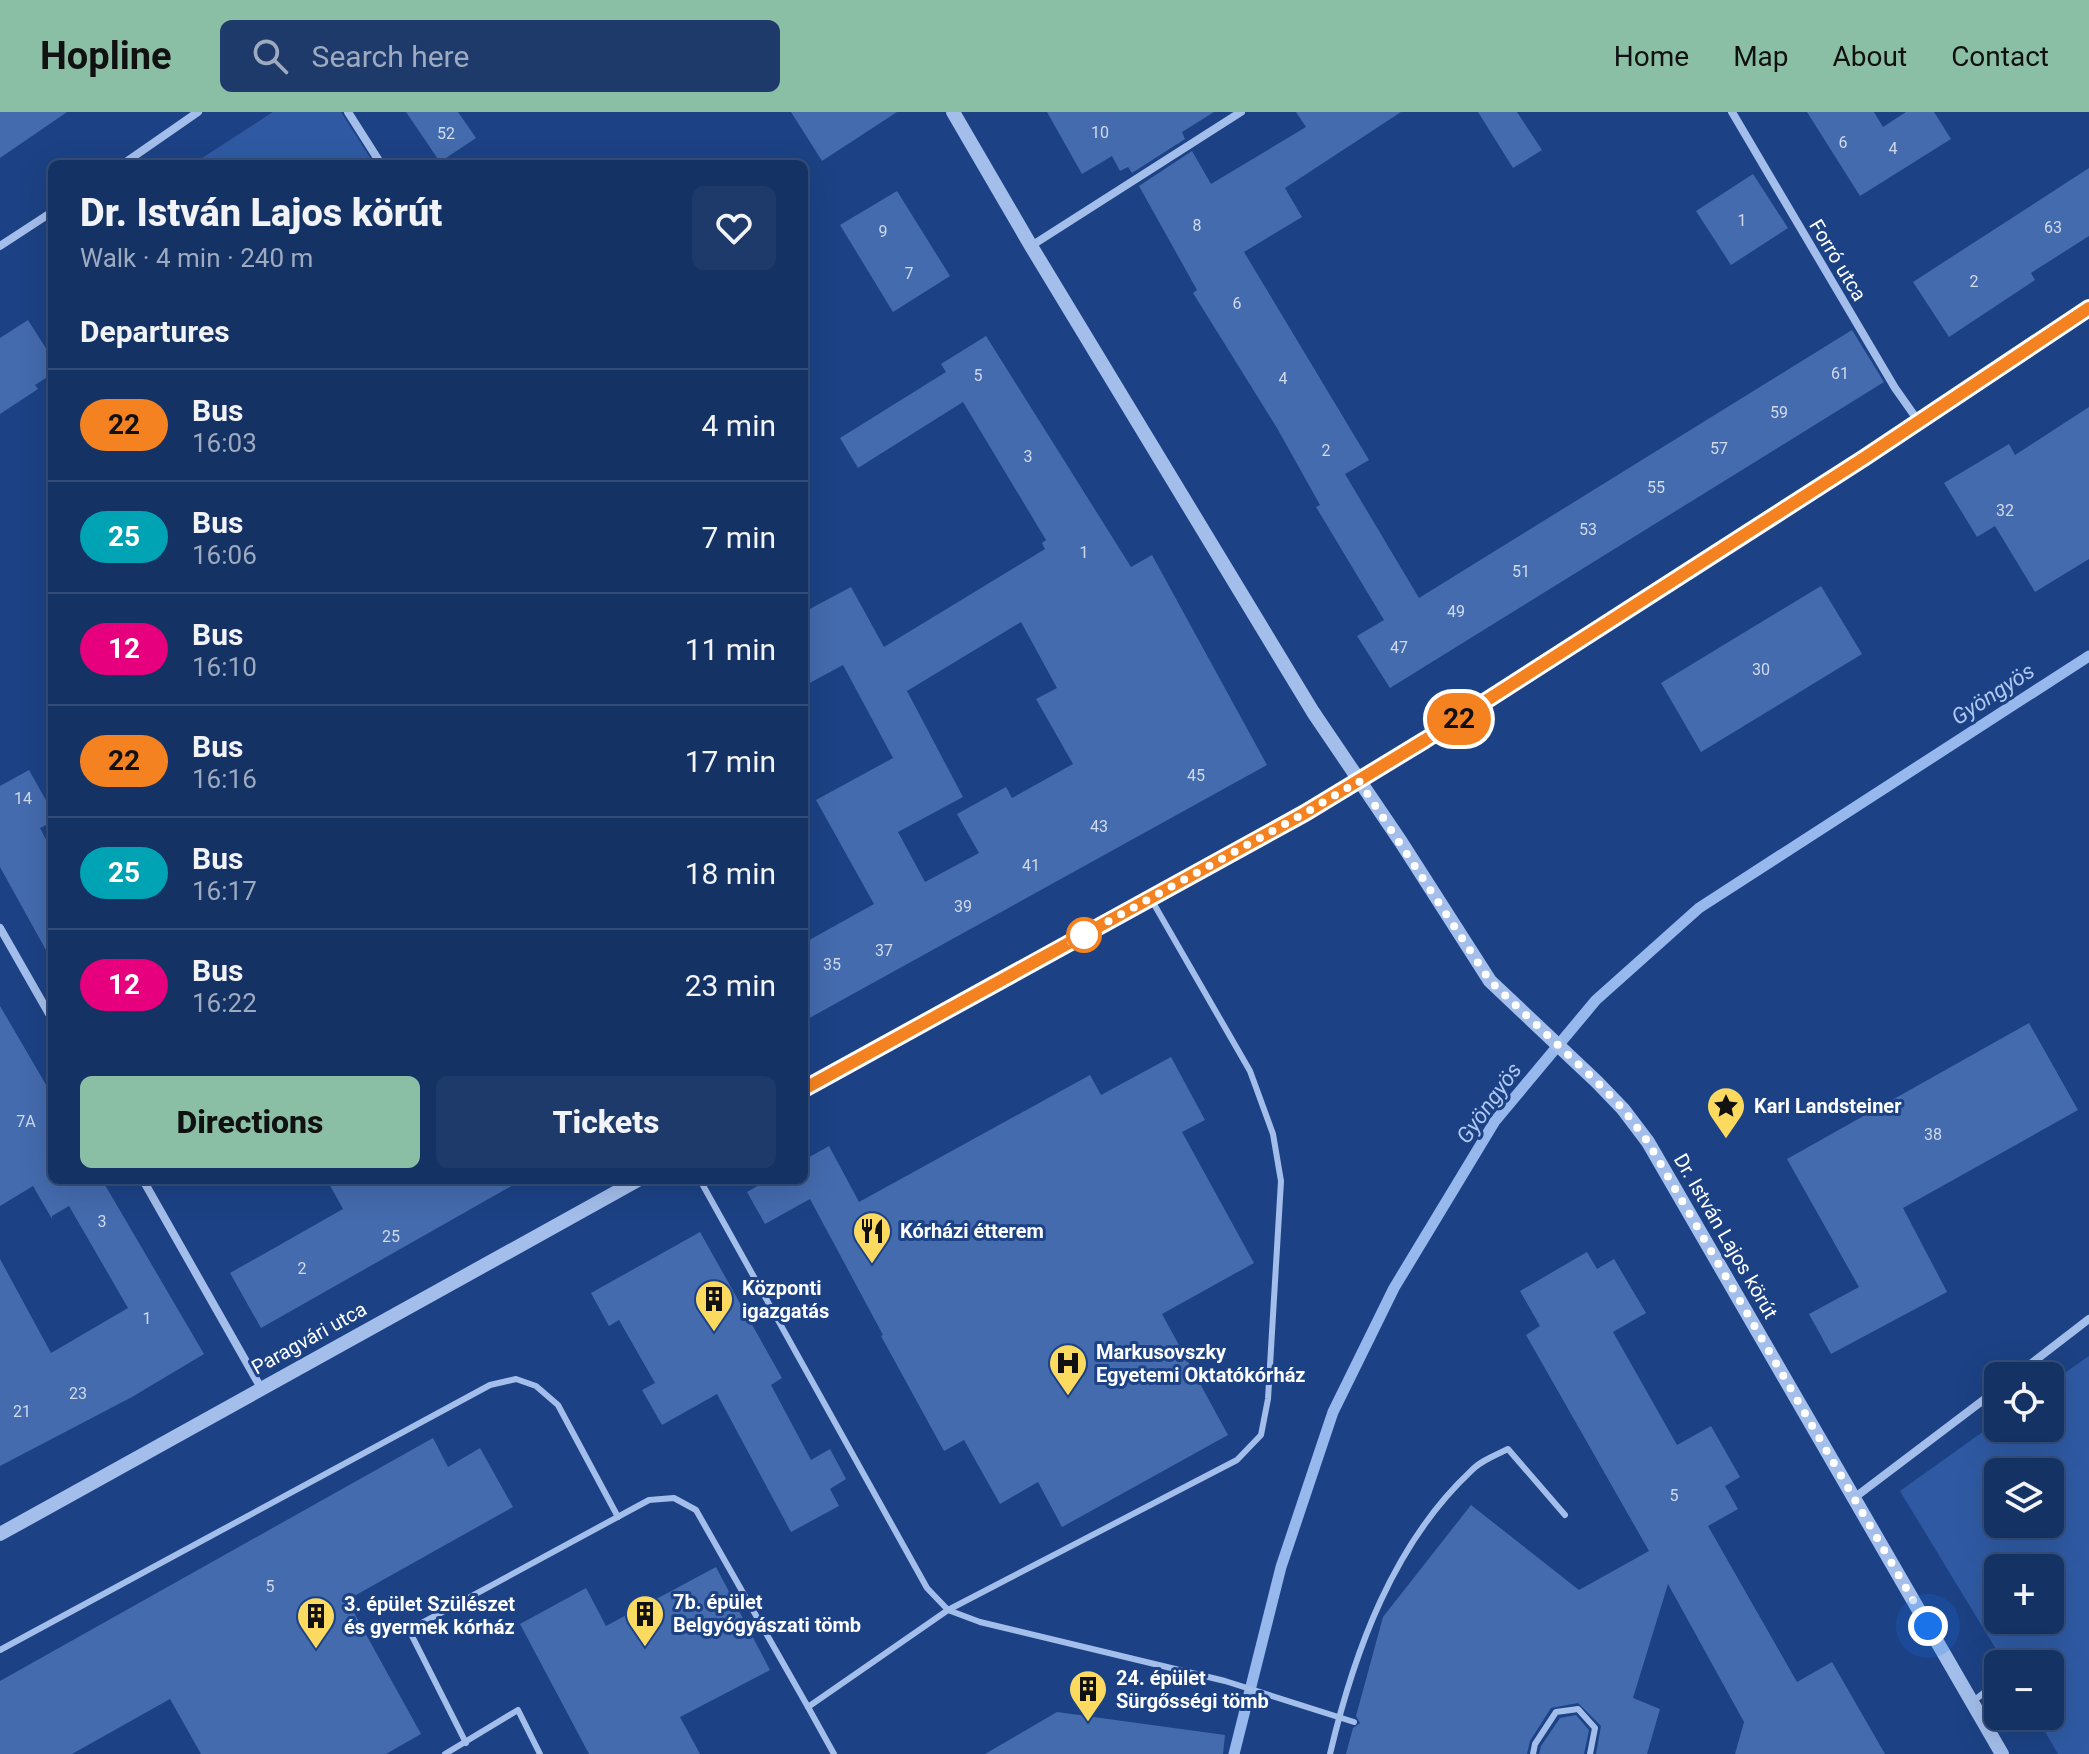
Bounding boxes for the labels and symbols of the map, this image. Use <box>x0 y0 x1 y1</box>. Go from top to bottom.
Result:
house number: 10 <box>1091 123 1109 142</box>
house number: 52 <box>437 124 455 143</box>
house number: 6 <box>1839 133 1848 152</box>
house number: 4 <box>1889 139 1898 158</box>
house number: 1 <box>1738 211 1747 230</box>
street label: Forró utca <box>1804 215 1872 305</box>
house number: 8 <box>1193 216 1202 235</box>
house number: 63 <box>2044 218 2062 237</box>
house number: 9 <box>879 222 888 241</box>
house number: 7 <box>905 264 914 283</box>
house number: 2 <box>1970 272 1979 291</box>
house number: 6 <box>1233 294 1242 313</box>
house number: 61 <box>1831 364 1849 383</box>
house number: 5 <box>974 366 983 385</box>
house number: 4 <box>1279 369 1288 388</box>
house number: 59 <box>1770 403 1788 422</box>
house number: 57 <box>1710 439 1728 458</box>
house number: 2 <box>1322 441 1331 460</box>
house number: 3 <box>1024 447 1033 466</box>
house number: 55 <box>1647 478 1665 497</box>
house number: 32 <box>1996 501 2014 520</box>
house number: 53 <box>1579 520 1597 539</box>
house number: 1 <box>1080 543 1089 562</box>
house number: 51 <box>1512 562 1530 581</box>
house number: 49 <box>1447 602 1465 621</box>
house number: 47 <box>1390 638 1408 657</box>
water label: Gyöngyös <box>1947 658 2039 730</box>
house number: 30 <box>1752 660 1770 679</box>
line badge: 22 <box>1423 693 1495 745</box>
house number: 45 <box>1187 766 1205 785</box>
house number: 14 <box>14 789 32 808</box>
house number: 43 <box>1090 817 1108 836</box>
house number: 41 <box>1022 856 1040 875</box>
house number: 39 <box>954 897 972 916</box>
unlabelled marker <box>1067 918 1101 952</box>
house number: 37 <box>875 941 893 960</box>
house number: 35 <box>823 955 841 974</box>
water label: Gyöngyös <box>1451 1058 1527 1148</box>
place icon: Karl Landsteiner <box>1705 1085 1747 1140</box>
place label: Karl Landsteiner <box>1754 1094 1902 1118</box>
house number: 7A <box>16 1112 36 1131</box>
house number: 38 <box>1924 1125 1942 1144</box>
street label: Dr. István Lajos körút <box>1669 1149 1783 1323</box>
restaurant icon: Kórházi étterem <box>851 1210 893 1265</box>
house number: 3 <box>98 1212 107 1231</box>
place label: Kórházi étterem <box>900 1219 1044 1243</box>
house number: 25 <box>382 1227 400 1246</box>
house number: 2 <box>298 1259 307 1278</box>
place label: Központi igazgatás <box>742 1276 829 1323</box>
building icon: Központi igazgatás <box>693 1278 735 1333</box>
street label: Paragvári utca <box>247 1297 371 1379</box>
house number: 1 <box>143 1309 152 1328</box>
place label: Markusovszky Egyetemi Oktatókórház <box>1096 1340 1306 1387</box>
hospital icon: Markusovszky Egyetemi Oktatókórház <box>1047 1342 1089 1397</box>
house number: 23 <box>69 1384 87 1403</box>
house number: 21 <box>13 1402 31 1421</box>
house number: 5 <box>1670 1486 1679 1505</box>
house number: 5 <box>266 1577 275 1596</box>
place label: 7b. épület Belgyógyászati tömb <box>673 1590 861 1637</box>
place label: 3. épület Szülészet és gyermek kórház <box>344 1592 515 1639</box>
building icon: 7b. épület Belgyógyászati tömb <box>624 1593 666 1648</box>
building icon: 3. épület Szülészet és gyermek kórház <box>295 1595 337 1650</box>
your location <box>1908 1606 1948 1646</box>
place label: 24. épület Sürgősségi tömb <box>1116 1666 1269 1713</box>
building icon: 24. épület Sürgősségi tömb <box>1067 1668 1109 1723</box>

